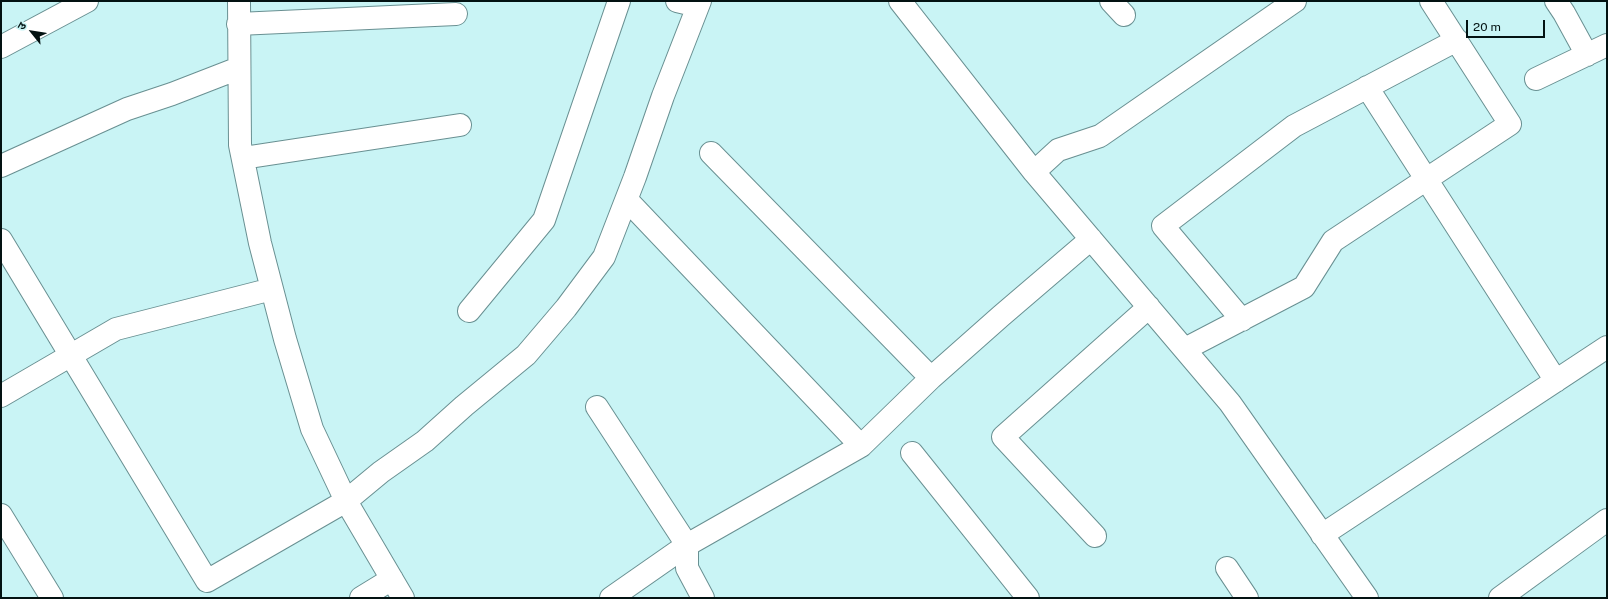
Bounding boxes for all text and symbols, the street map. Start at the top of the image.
north arrow [12,12,52,52]
scale bar [1468,12,1547,38]
text: उ [15,20,28,32]
text: 20 m [1473,20,1501,34]

